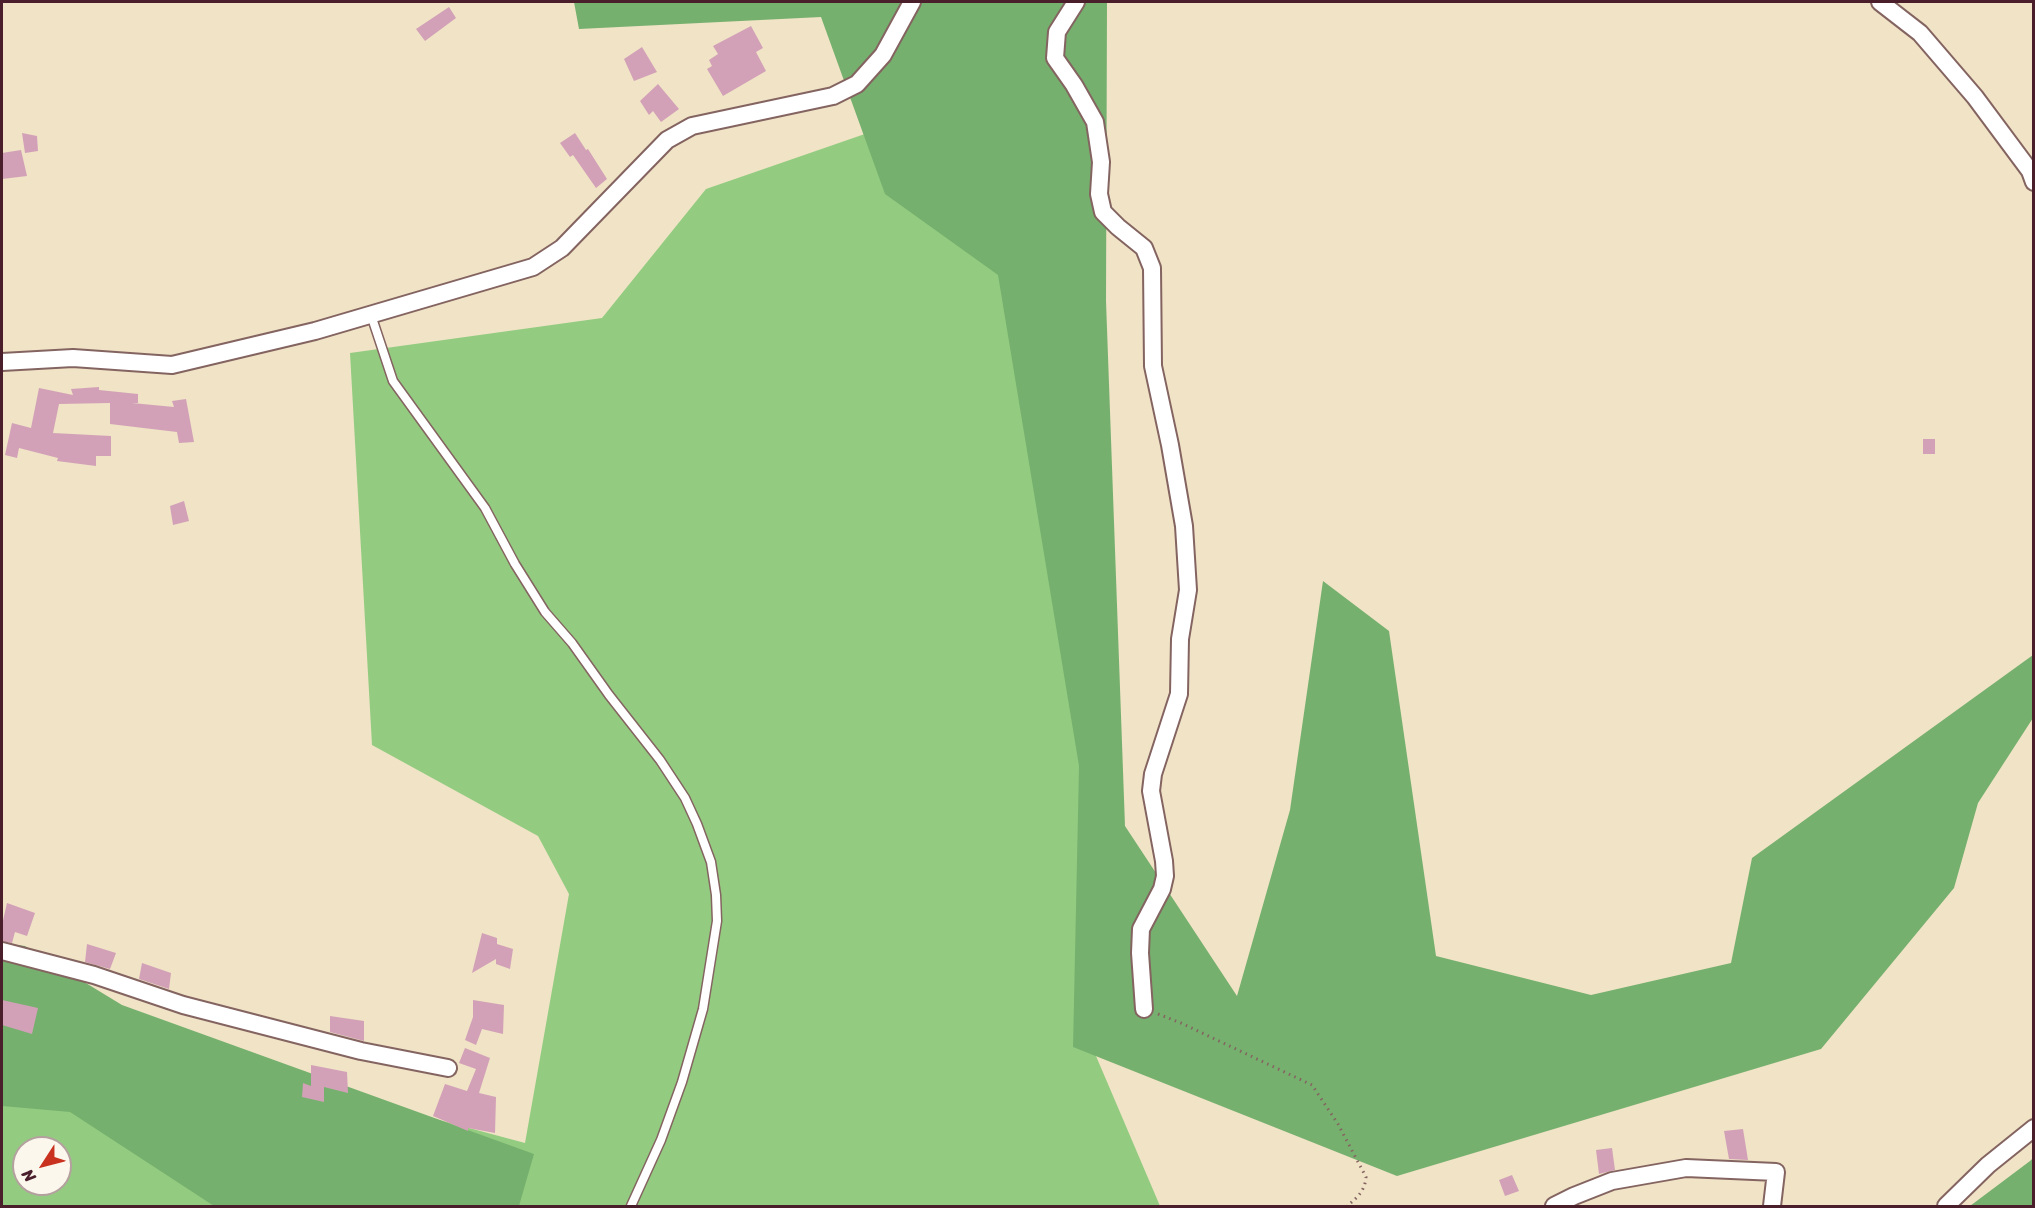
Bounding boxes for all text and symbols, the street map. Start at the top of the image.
north arrow [12,1136,72,1196]
text: N [14,1163,44,1189]

